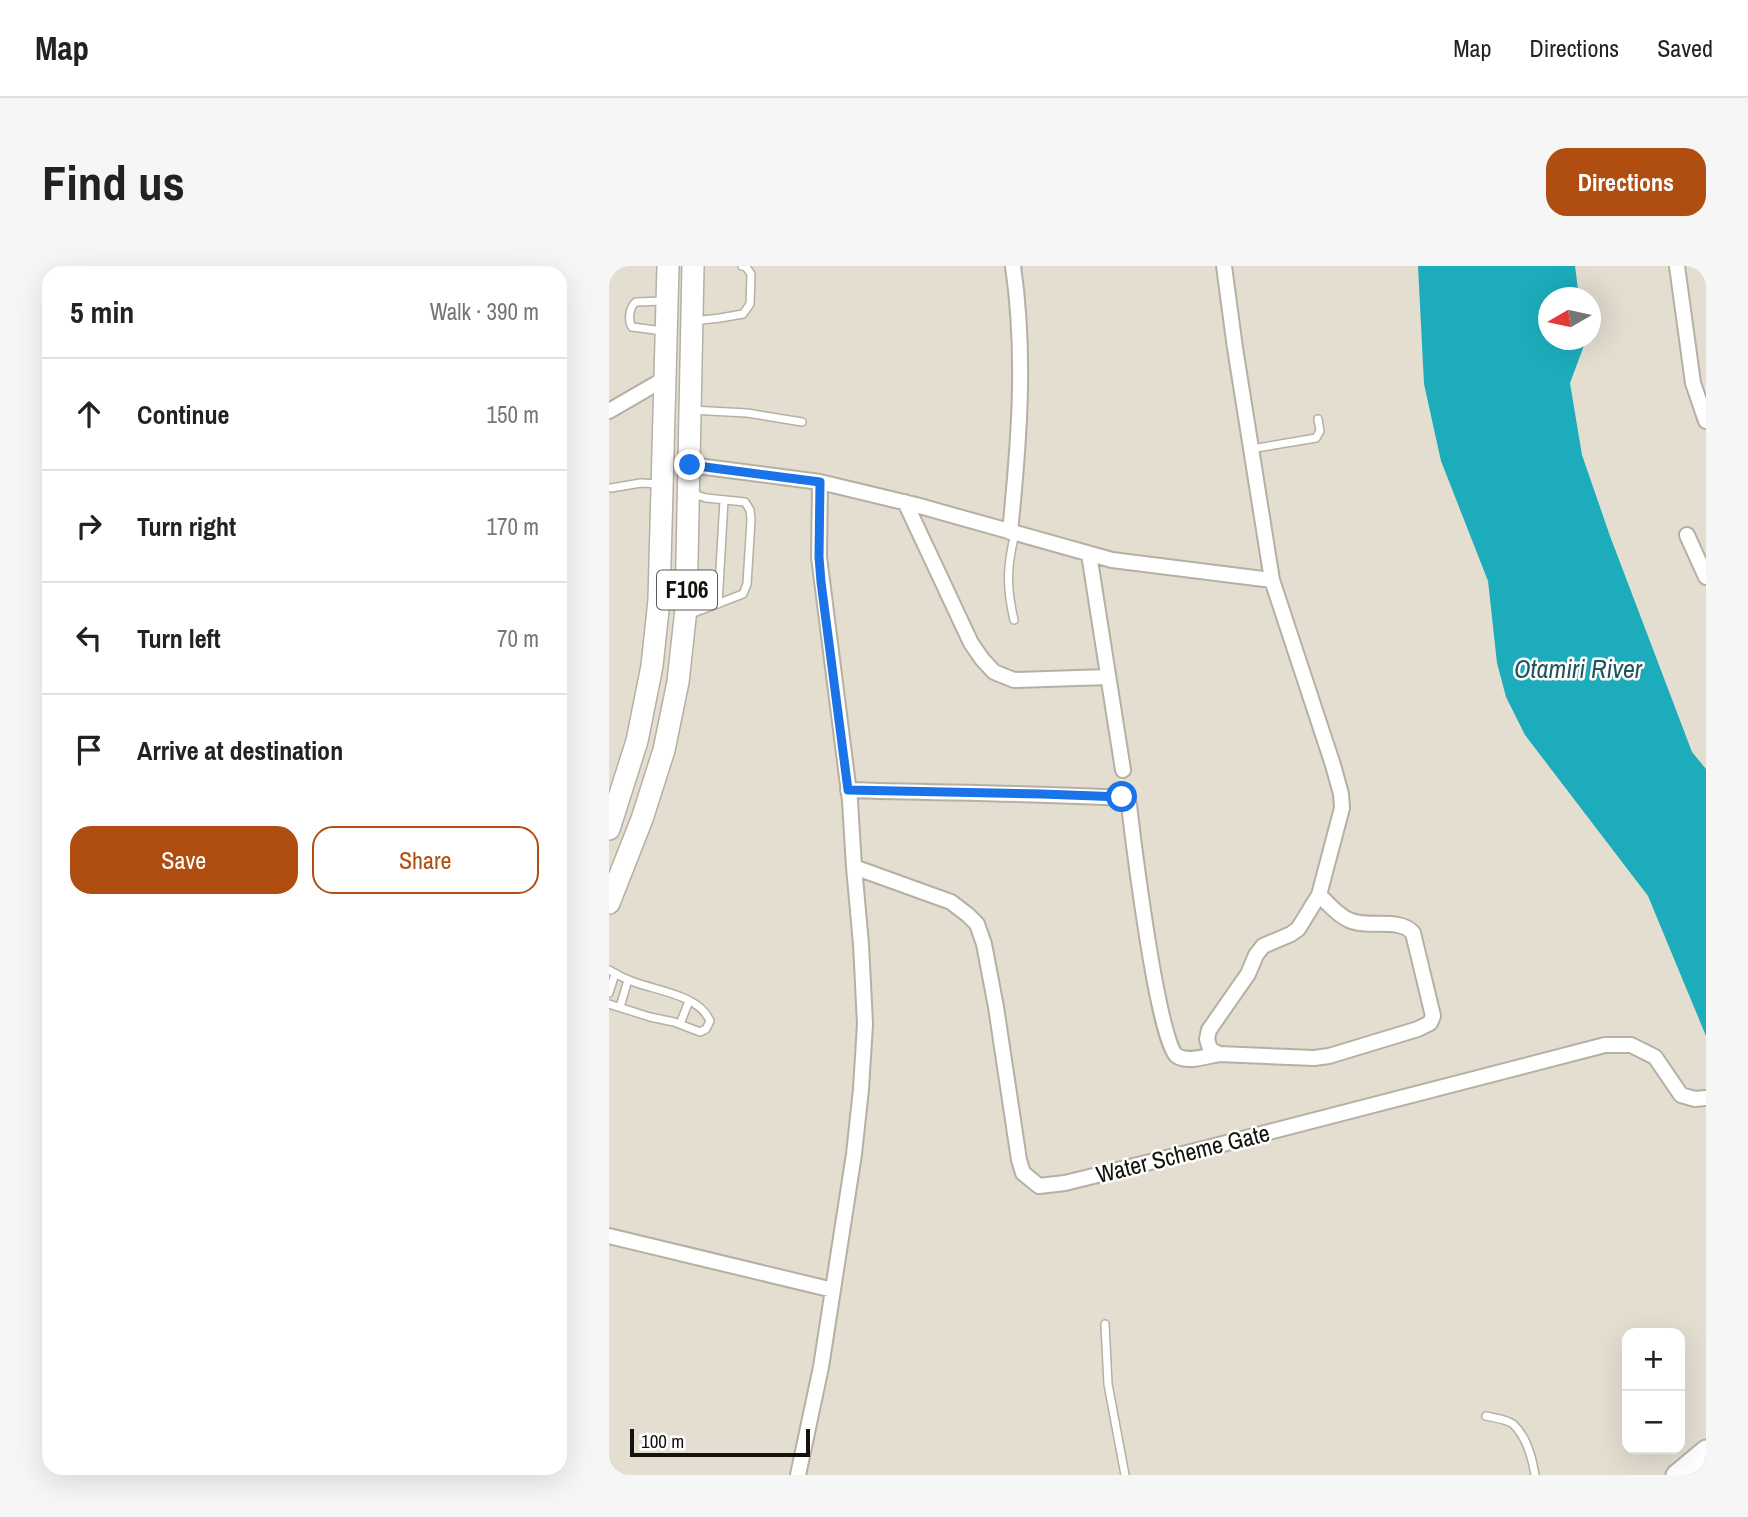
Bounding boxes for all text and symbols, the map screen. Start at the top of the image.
text: Map [35,26,89,70]
text: Map [1453,32,1491,64]
text: Directions [1529,32,1619,64]
text: Saved [1657,32,1713,64]
button: Directions [1546,148,1706,216]
text: Find us [42,149,185,215]
north arrow [1538,287,1601,350]
text: 5 min [70,292,134,332]
text: Walk · 390 m [430,296,539,327]
icon: ahead [70,395,108,433]
text: Continue [137,397,229,432]
text: 150 m [487,399,539,430]
route end [674,449,705,480]
icon: right [70,507,108,545]
text: Turn right [137,509,236,544]
text: 170 m [487,511,539,542]
road number: F106 [657,570,717,610]
icon: left [70,619,108,657]
text: Turn left [137,621,221,656]
text: 70 m [497,623,539,654]
water label: Otamiri River [1514,651,1643,686]
icon: arrive [70,731,108,769]
text: Arrive at destination [137,733,343,768]
route start [1106,781,1137,812]
button: Save [70,826,298,894]
button: Share [312,826,539,894]
street label: Water Scheme Gate [1093,1116,1273,1190]
map controls [1622,1328,1685,1454]
button: + [1622,1328,1685,1391]
button: − [1622,1391,1685,1454]
scale bar [630,1426,810,1458]
text: 100 m [641,1428,684,1454]

